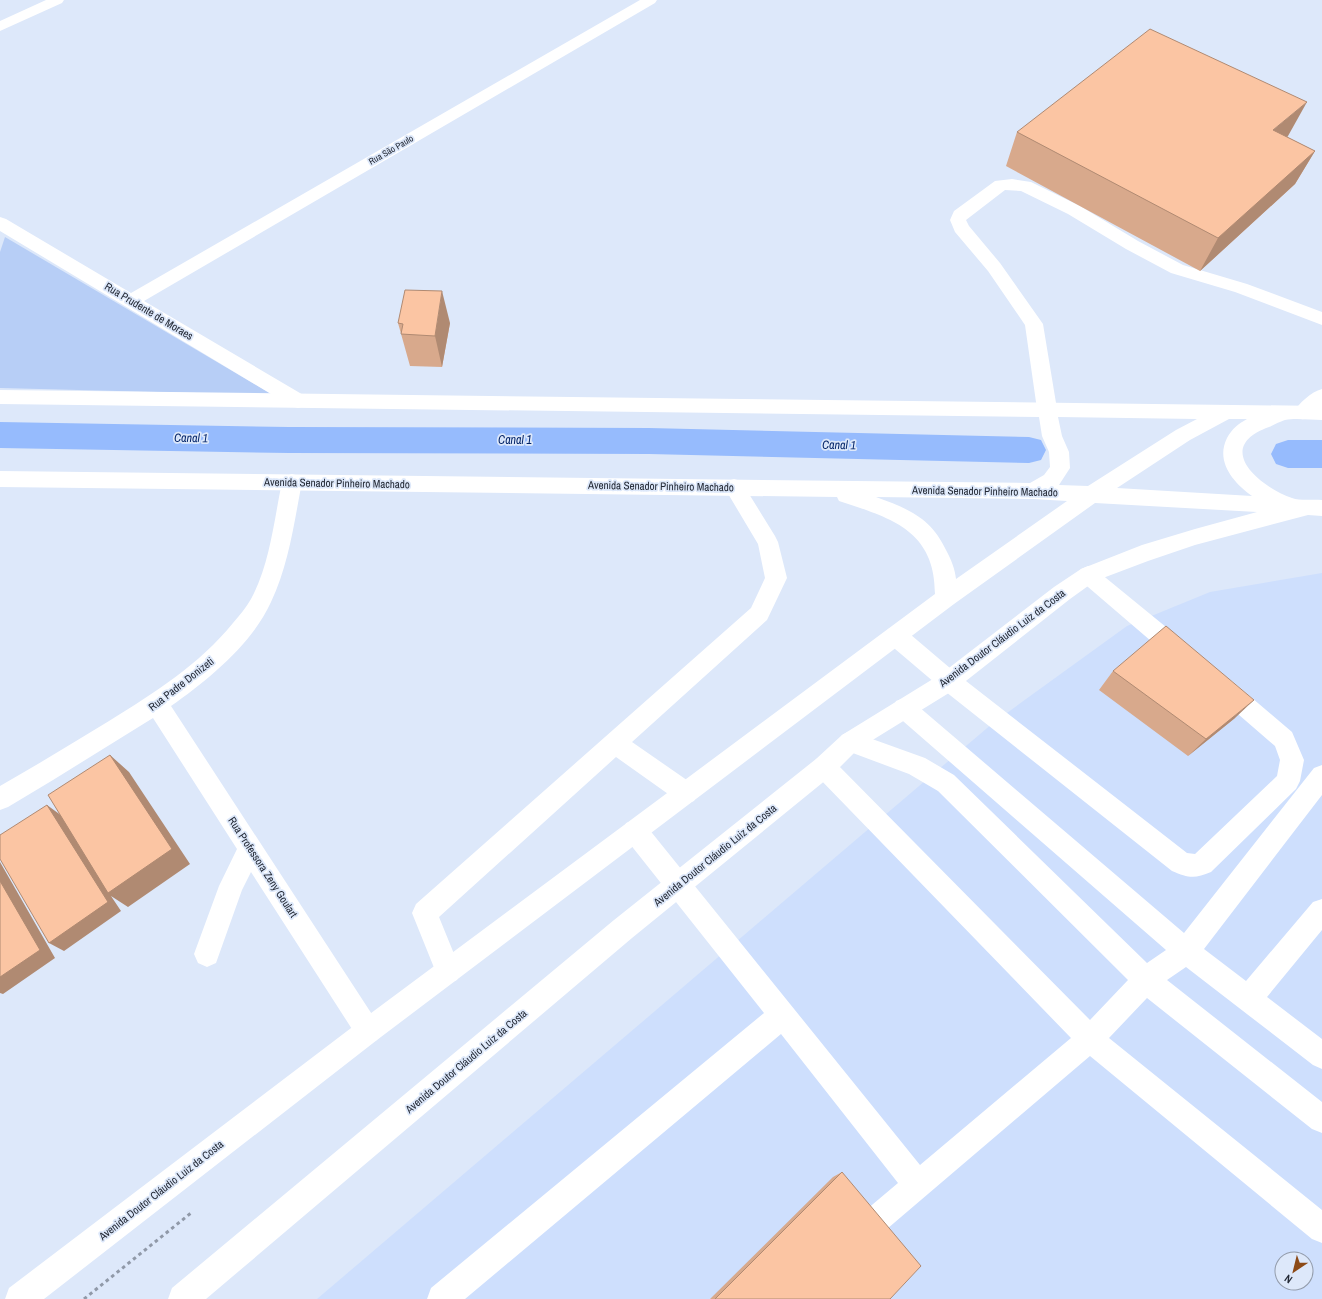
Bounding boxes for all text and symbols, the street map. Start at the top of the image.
street label: Rua São Paulo [366,132,416,168]
street label: Rua Prudente de Moraes [102,279,196,343]
water label: Canal 1 [174,430,208,446]
water label: Canal 1 [498,432,532,448]
water label: Canal 1 [822,437,856,453]
street label: Avenida Senador Pinheiro Machado [263,475,410,491]
street label: Avenida Senador Pinheiro Machado [587,478,734,494]
street label: Avenida Senador Pinheiro Machado [911,483,1058,499]
street label: Avenida Doutor Cláudio Luiz da Costa [935,586,1068,691]
street label: Rua Padre Donizeti [145,654,217,714]
street label: Avenida Doutor Cláudio Luiz da Costa [650,801,779,910]
street label: Rua Professora Zeny Goulart [225,814,301,920]
street label: Avenida Doutor Cláudio Luiz da Costa [402,1006,530,1117]
street label: Avenida Doutor Cláudio Luiz da Costa [95,1137,226,1244]
north arrow [1274,1251,1314,1291]
text: N [1282,1272,1295,1287]

